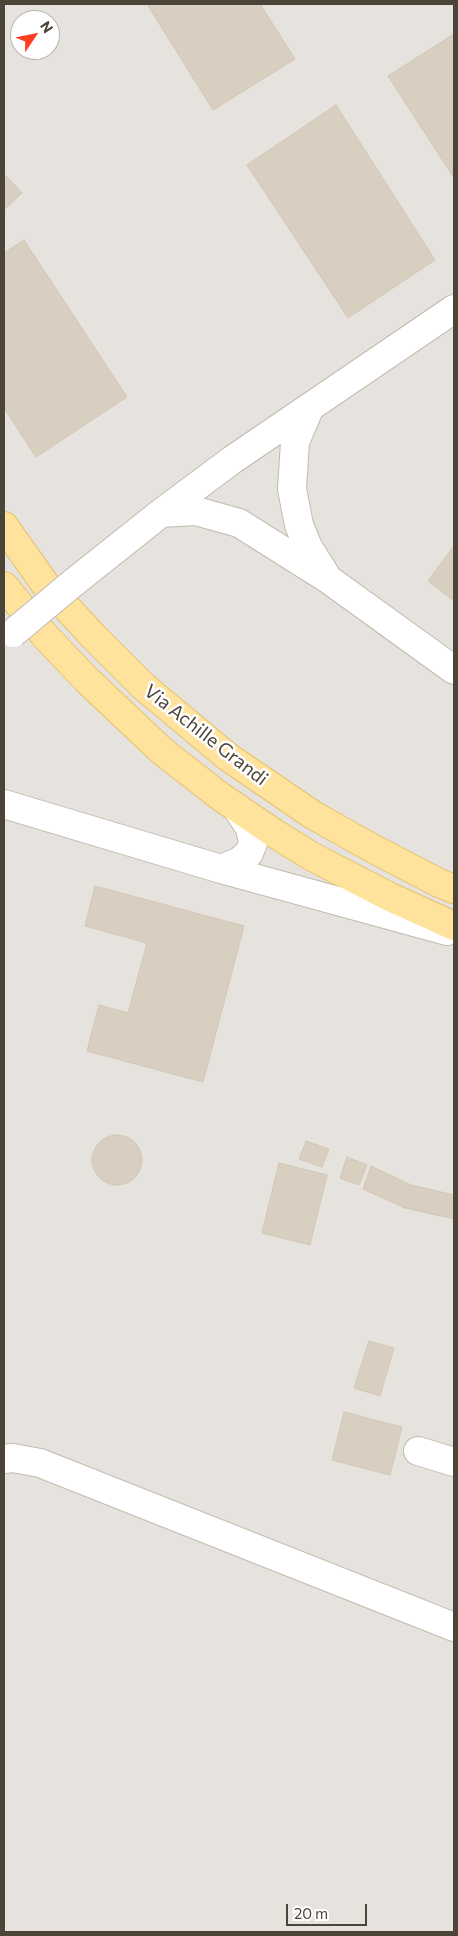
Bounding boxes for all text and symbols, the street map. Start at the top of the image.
north arrow [10,10,60,60]
text: N [37,18,57,36]
street label: Via Achille Grandi [140,680,272,790]
scale bar [288,1894,369,1926]
text: 20 m [294,1904,328,1922]

